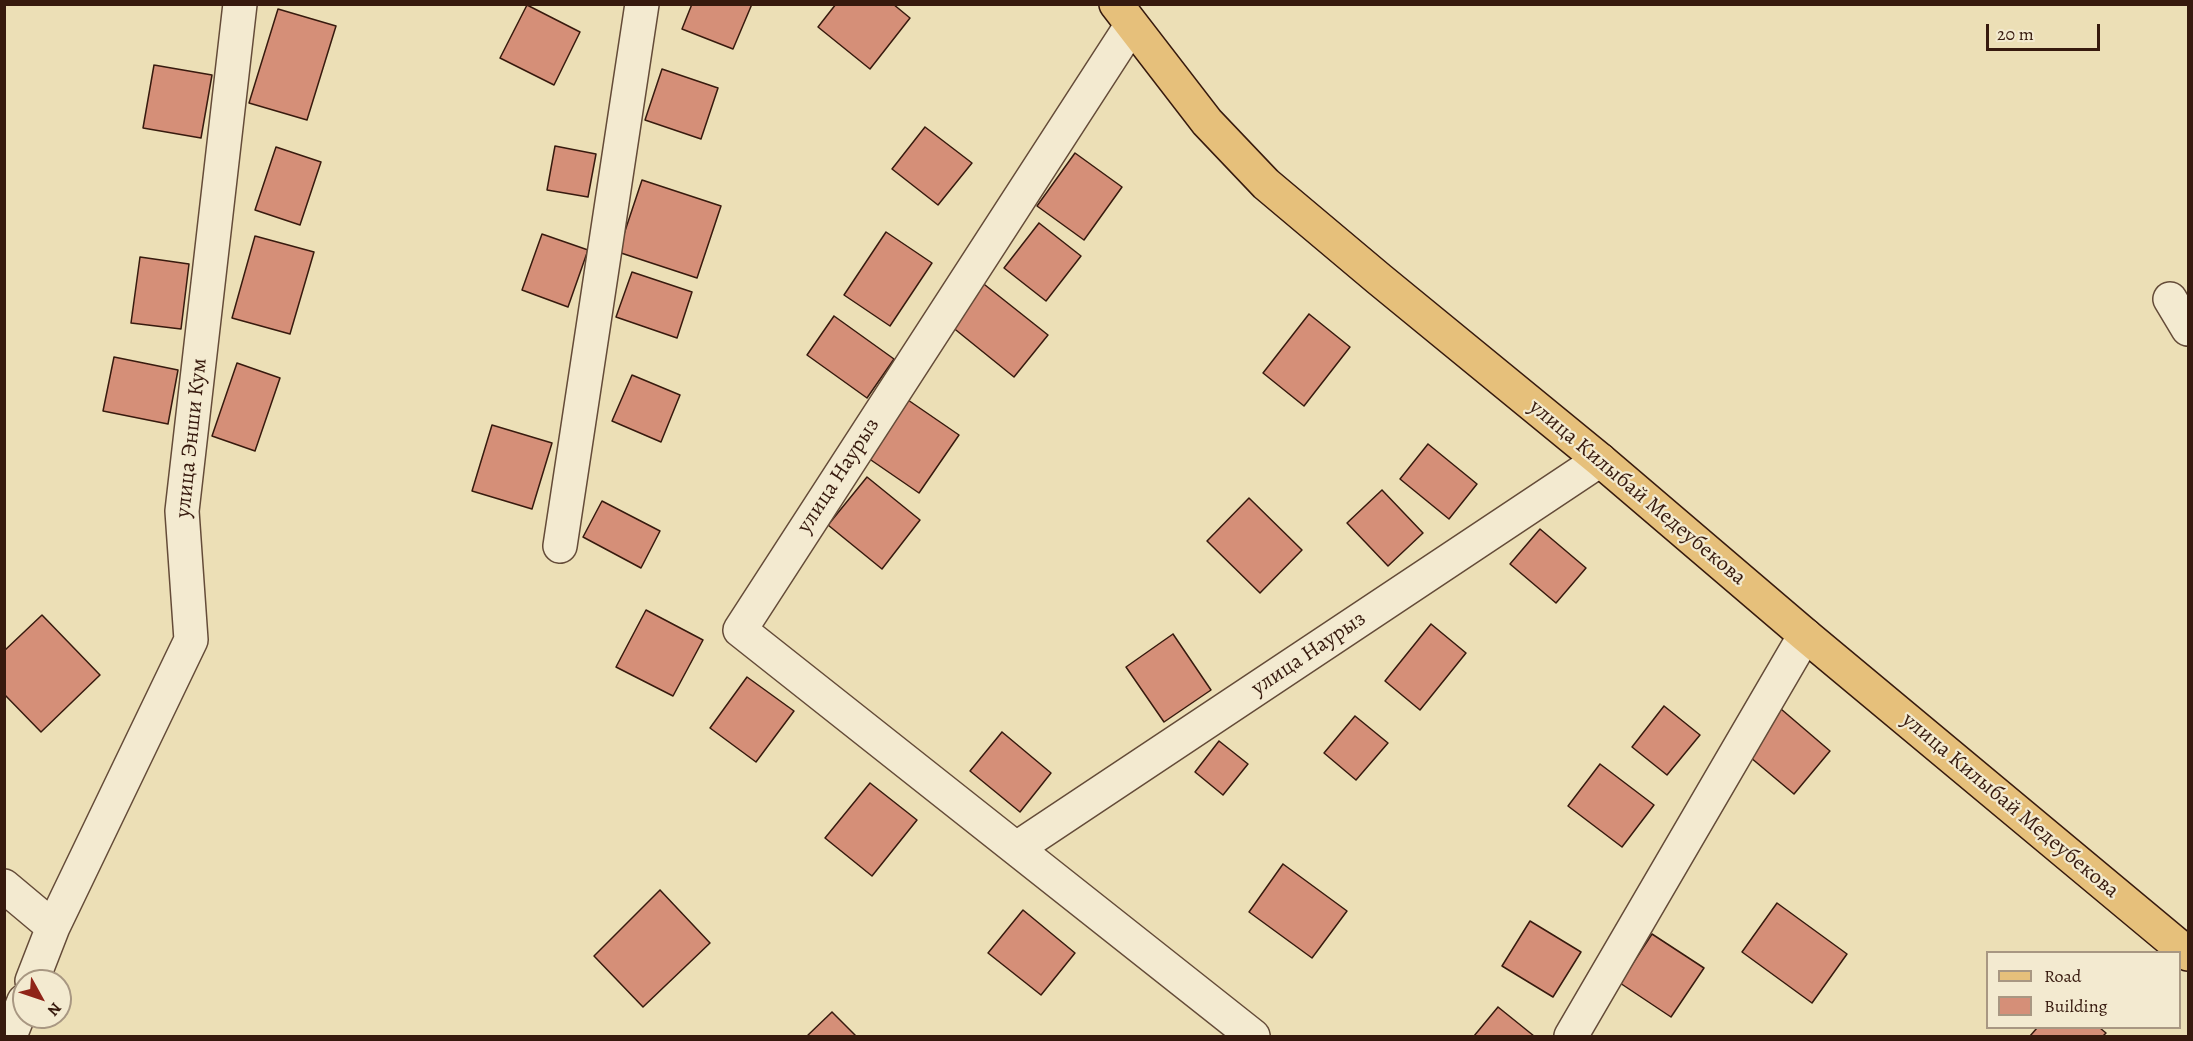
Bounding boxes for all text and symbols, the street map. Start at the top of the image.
scale bar [1989,12,2103,50]
text: 20 m [1997,22,2034,46]
street label: улица Энши Кум [170,357,214,519]
street label: улица Килыбай Медеубекова [1523,394,1751,592]
street label: улица Наурыз [792,413,886,539]
street label: улица Наурыз [1247,606,1371,702]
street label: улица Килыбай Медеубекова [1896,707,2124,905]
legend [1986,951,2181,1029]
text: Road [2044,964,2081,988]
north arrow [12,969,72,1029]
text: Building [2044,994,2108,1018]
text: N [42,998,66,1021]

